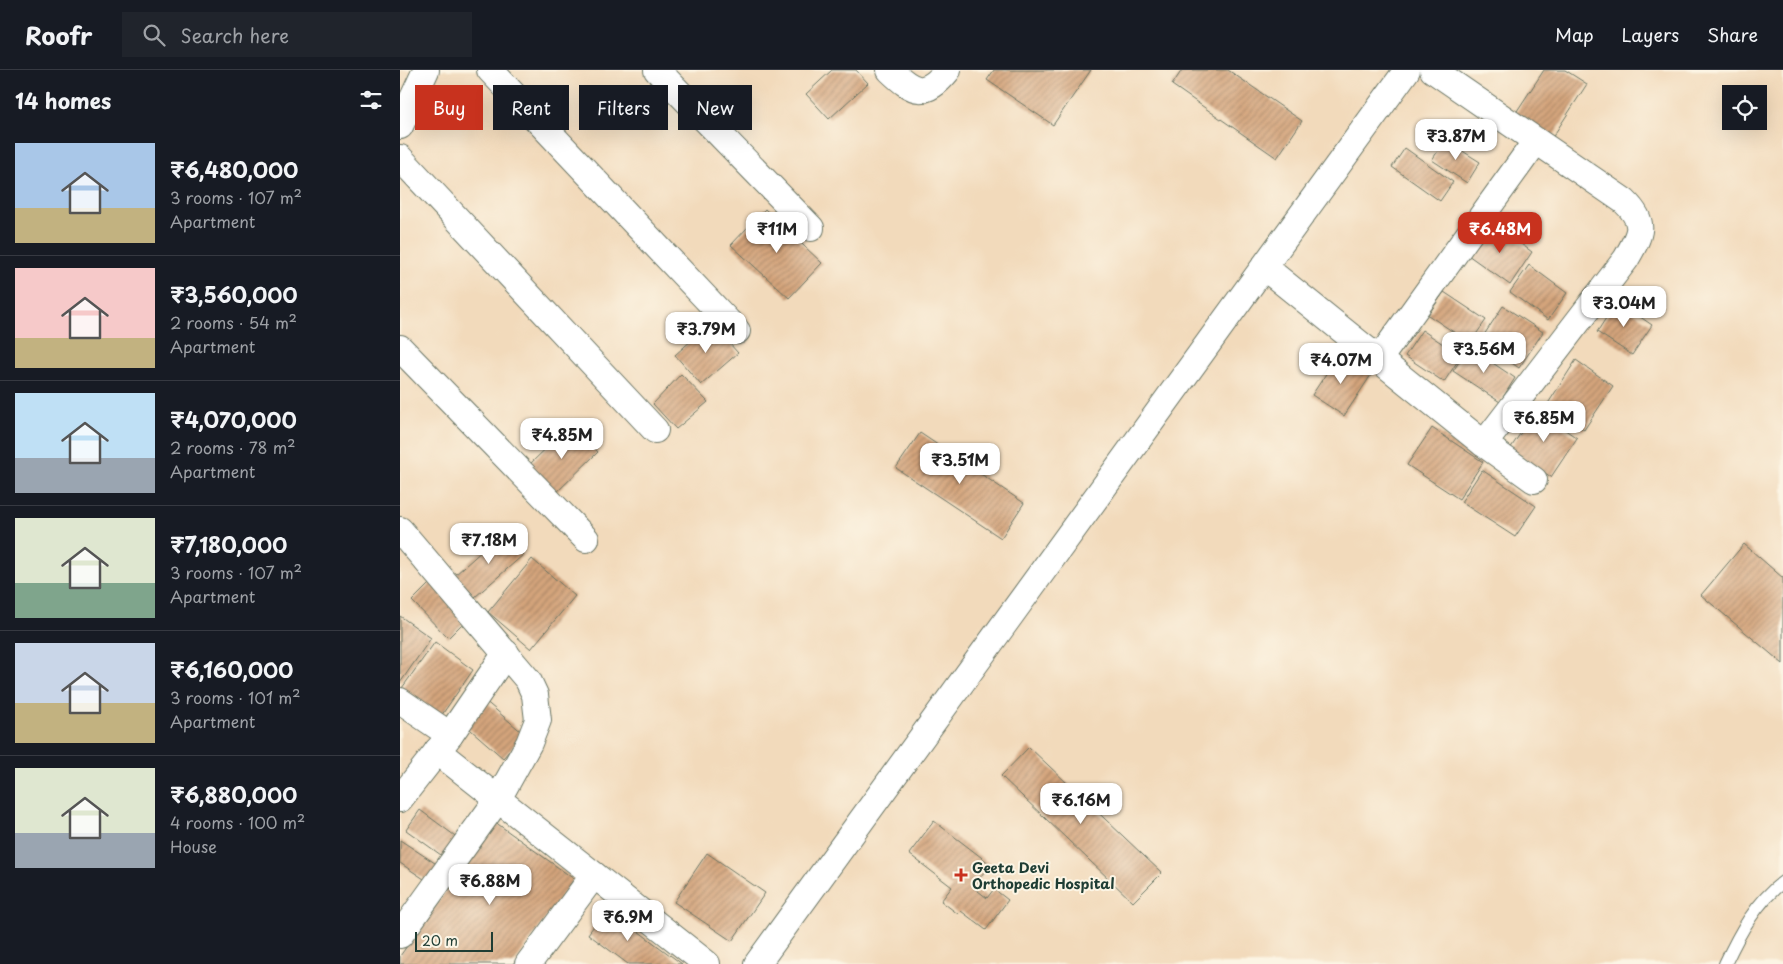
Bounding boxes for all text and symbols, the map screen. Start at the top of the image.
search box [122,12,472,57]
text: Roofr [25,17,92,53]
icon: search [140,21,168,49]
text: Search here [180,21,289,49]
text: Map [1555,21,1594,48]
text: Layers [1622,21,1679,48]
text: Share [1707,21,1758,48]
text: 14 homes [15,84,111,116]
chip: Buy [415,85,483,130]
chip: Rent [493,85,569,130]
chip: Filters [579,85,668,130]
chip: New [678,85,752,130]
map controls [1722,85,1767,130]
button: locate [1722,85,1767,130]
icon: filters [357,86,385,114]
pin: ₹3.87M [1415,118,1497,161]
text: ₹3.87M [1426,123,1486,147]
text: ₹6,480,000 [170,153,298,185]
icon: home [55,163,115,223]
text: 3 rooms · 107 m² [170,185,302,209]
text: Apartment [170,209,255,233]
pin: ₹11M [747,212,807,254]
pin: ₹6.48M [1459,212,1541,254]
text: ₹11M [757,216,797,240]
text: ₹6.48M [1469,216,1531,240]
text: ₹3,560,000 [170,278,298,310]
pin: ₹3.04M [1583,286,1665,328]
icon: home [55,288,115,348]
text: ₹3.04M [1592,290,1656,314]
text: 2 rooms · 54 m² [170,310,297,334]
pin: ₹3.79M [665,312,747,354]
text: ₹3.79M [676,316,736,340]
pin: ₹3.56M [1443,332,1525,374]
text: Apartment [170,334,255,358]
text: ₹3.56M [1453,336,1515,360]
pin: ₹4.07M [1300,342,1382,385]
text: ₹4.07M [1310,347,1372,371]
pin: ₹6.85M [1503,400,1585,443]
text: ₹4,070,000 [170,403,297,435]
text: ₹6.85M [1513,405,1575,429]
icon: home [55,413,115,473]
pin: ₹4.85M [521,418,603,460]
text: ₹4.85M [531,422,593,446]
text: 2 rooms · 78 m² [170,435,296,459]
pin: ₹3.51M [919,442,1001,485]
text: ₹3.51M [931,447,989,471]
text: Apartment [170,459,255,483]
pin: ₹7.18M [448,522,530,565]
text: ₹7.18M [461,527,517,551]
text: ₹7,180,000 [170,528,287,560]
icon: home [55,538,115,598]
text: 3 rooms · 107 m² [170,560,302,584]
text: Apartment [170,584,255,608]
text: ₹6,160,000 [170,653,293,685]
icon: home [55,663,115,723]
text: 3 rooms · 101 m² [170,685,301,709]
text: Apartment [170,709,255,733]
text: ₹6,880,000 [170,778,297,810]
pin: ₹6.16M [1040,782,1122,825]
text: ₹6.16M [1051,787,1111,811]
icon: home [55,788,115,848]
text: 4 rooms · 100 m² [170,810,305,834]
text: House [170,834,217,858]
place label: Geeta Devi Orthopedic Hospital [972,857,1115,894]
pin: ₹6.88M [449,864,531,906]
text: ₹6.88M [460,868,520,892]
marker: Geeta Devi Orthopedic Hospital [954,868,968,882]
pin: ₹6.9M [593,900,663,942]
text: ₹6.9M [603,904,653,928]
scale bar [415,929,492,952]
text: 20 m [422,930,458,951]

